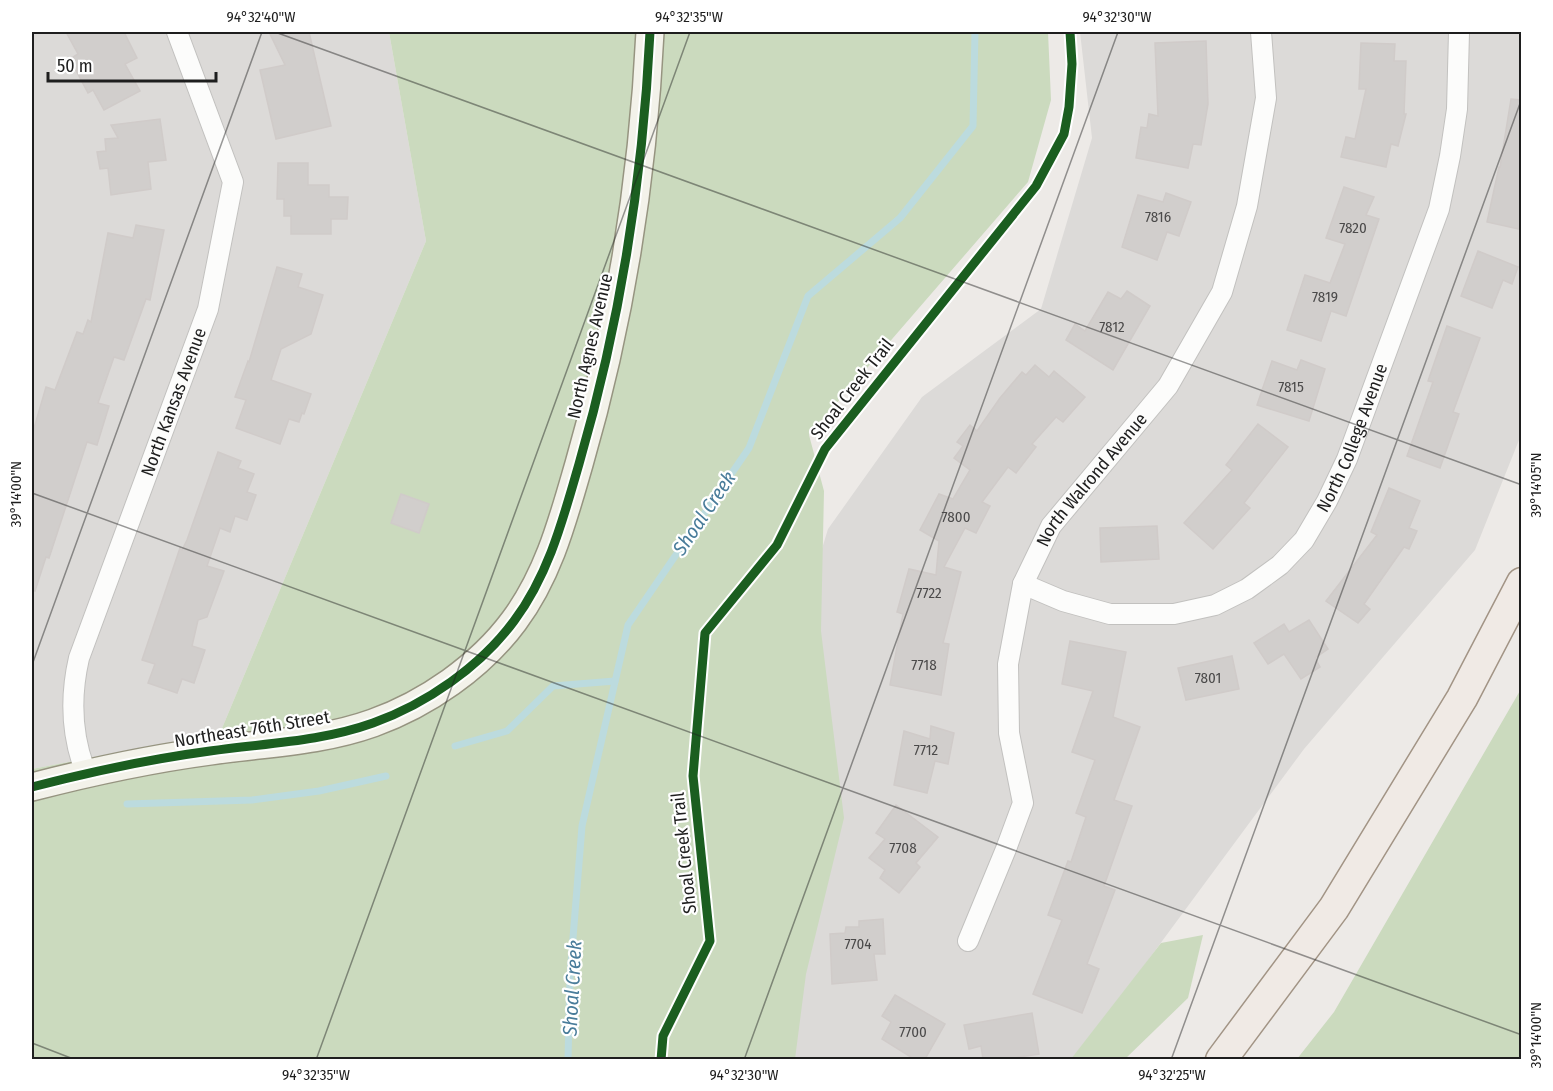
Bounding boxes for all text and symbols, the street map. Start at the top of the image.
text: 94°32'40"W [227,8,296,26]
text: 94°32'35"W [655,8,723,26]
text: 94°32'30"W [1082,8,1152,26]
scale bar [48,45,216,83]
text: 50 m [57,55,93,77]
house number: 7816 [1145,208,1171,226]
house number: 7820 [1339,219,1367,237]
street label: North Agnes Avenue [563,271,617,421]
house number: 7819 [1312,288,1338,306]
house number: 7812 [1099,318,1125,336]
street label: North Kansas Avenue [136,325,211,479]
street label: Shoal Creek Trail [806,334,898,444]
street label: North College Avenue [1312,360,1392,516]
house number: 7815 [1278,378,1304,396]
street label: North Walrond Avenue [1032,408,1152,550]
text: 39°14'05"N [1527,452,1545,518]
text: 39°14'00"N [7,461,25,527]
water label: Shoal Creek [667,466,741,560]
house number: 7800 [942,508,970,526]
house number: 7722 [916,584,942,602]
house number: 7718 [911,656,937,674]
house number: 7801 [1195,669,1221,687]
street label: Northeast 76th Street [173,706,331,752]
house number: 7712 [914,741,939,759]
street label: Shoal Creek Trail [667,791,701,915]
house number: 7708 [889,839,917,857]
house number: 7704 [844,935,872,953]
water label: Shoal Creek [557,939,586,1037]
text: 39°14'00"N [1527,1002,1545,1068]
house number: 7700 [899,1023,927,1041]
text: 94°32'35"W [282,1066,350,1084]
text: 94°32'30"W [709,1066,779,1084]
text: 94°32'25"W [1138,1066,1206,1084]

